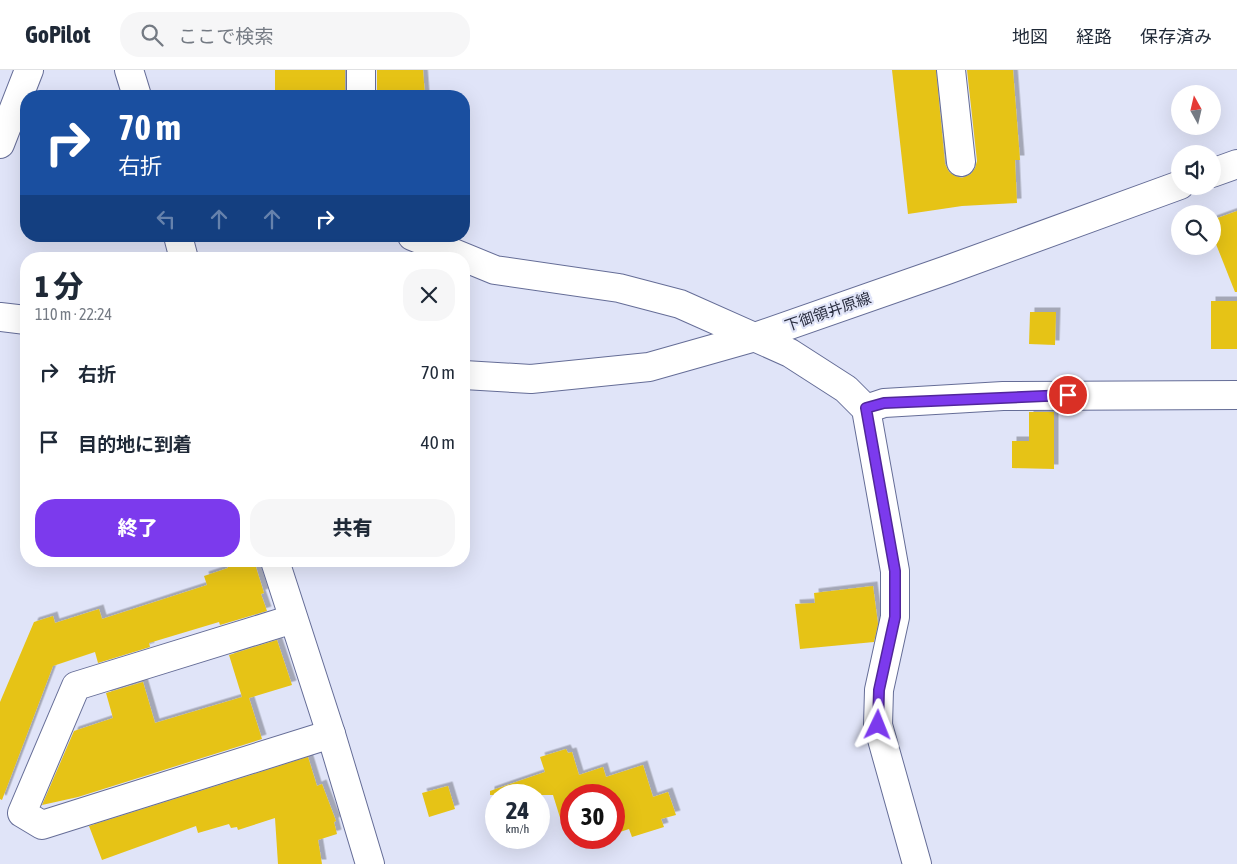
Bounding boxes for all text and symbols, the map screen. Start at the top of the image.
search box [120,12,470,57]
text: GoPilot [25,21,90,48]
icon: search [138,21,166,49]
text: ここで検索 [178,25,273,47]
text: 地図 [1012,26,1048,47]
text: 経路 [1076,26,1112,47]
text: 保存済み [1140,26,1212,47]
north arrow [1171,85,1221,135]
map controls [1171,85,1221,255]
text: 70 m [118,107,181,147]
icon: right [35,110,100,175]
button: sound [1171,145,1221,195]
text: 右折 [118,153,162,179]
icon: left [152,205,180,233]
icon: ahead [205,205,233,233]
icon: ahead [258,205,286,233]
icon: right [311,205,339,233]
button: search [1171,205,1221,255]
text: 1 分 [35,269,83,303]
button: close [403,269,455,321]
street label: 下御領井原線 [783,289,873,334]
text: 110 m · 22:24 [35,305,112,323]
icon: right [35,358,63,386]
text: 70 m [421,361,455,383]
text: 右折 [78,363,116,385]
pin [1047,374,1089,416]
icon: arrive [1054,381,1082,409]
icon: arrive [35,428,63,456]
text: 40 m [421,431,455,453]
text: 目的地に到着 [78,433,192,455]
button: 終了 [35,499,240,557]
button: 共有 [250,499,455,557]
position arrow [851,698,903,750]
speed limit sign: 30 [560,784,625,849]
text: 24 [506,796,529,824]
text: km/h [506,822,529,836]

